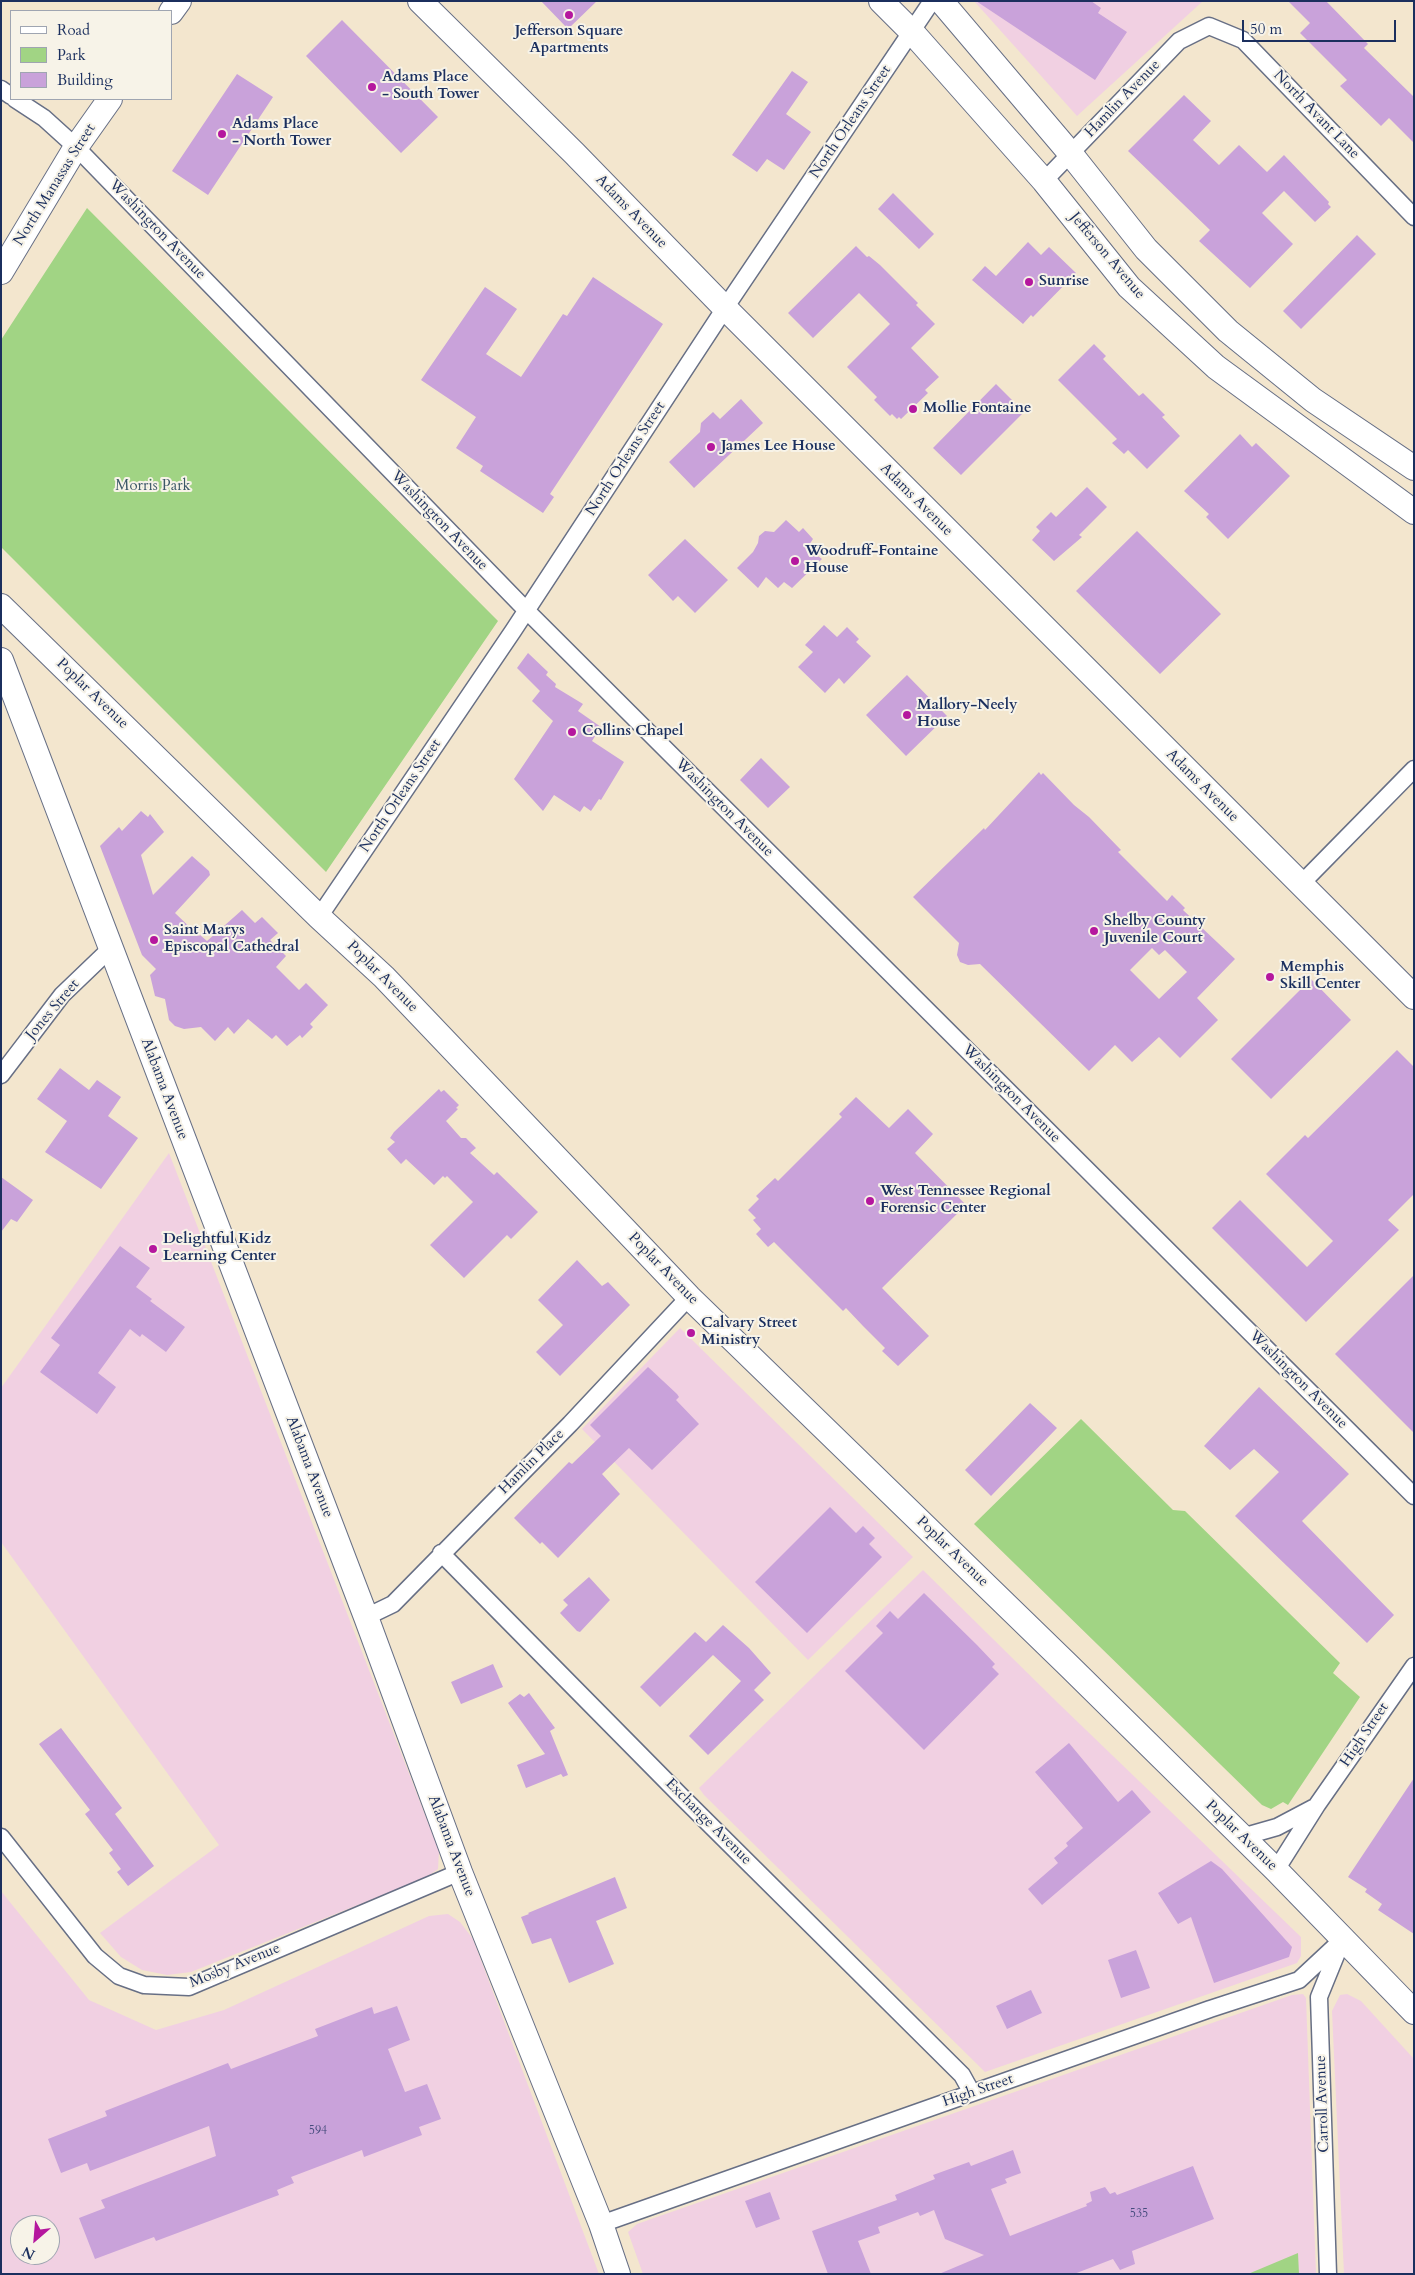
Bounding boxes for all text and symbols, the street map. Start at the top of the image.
marker: Jefferson Square Apartments [563,9,575,21]
legend [10,10,172,100]
scale bar [1245,10,1399,42]
text: 50 m [1250,19,1282,39]
text: Road [57,20,90,40]
place label: Jefferson Square Apartments [515,23,623,58]
text: Park [57,45,86,65]
street label: Hamlin Avenue [1081,56,1165,142]
street label: North Orleans Street [806,62,896,182]
street label: North Avant Lane [1269,67,1363,163]
place label: Adams Place - South Tower [382,69,479,104]
text: Building [57,70,113,90]
marker: Adams Place - South Tower [366,81,378,93]
place label: Adams Place - North Tower [232,116,331,151]
street label: North Manassas Street [10,121,100,249]
marker: Adams Place - North Tower [216,128,228,140]
street label: Adams Avenue [591,171,671,253]
street label: Washington Avenue [105,176,209,284]
street label: Jefferson Avenue [1066,209,1148,303]
place label: Sunrise [1039,273,1089,291]
marker: Sunrise [1023,276,1035,288]
street label: North Orleans Street [582,399,670,519]
place label: Mollie Fontaine [923,400,1031,418]
marker: Mollie Fontaine [907,403,919,415]
place label: James Lee House [721,438,836,456]
marker: James Lee House [705,441,717,453]
street label: Adams Avenue [876,460,956,540]
street label: Washington Avenue [387,467,491,575]
park label: Morris Park [115,478,191,496]
place label: Woodruff-Fontaine House [805,543,939,578]
marker: Woodruff-Fontaine House [789,555,801,567]
street label: Poplar Avenue [52,655,132,733]
place label: Mallory-Neely House [917,697,1018,732]
marker: Mallory-Neely House [901,709,913,721]
place label: Collins Chapel [582,723,683,741]
marker: Collins Chapel [566,726,578,738]
street label: North Orleans Street [356,736,446,856]
street label: Adams Avenue [1162,746,1242,826]
street label: Washington Avenue [671,755,777,861]
place label: Shelby County Juvenile Court [1104,913,1206,948]
place label: Saint Marys Episcopal Cathedral [164,922,299,957]
marker: Shelby County Juvenile Court [1088,925,1100,937]
marker: Saint Marys Episcopal Cathedral [148,934,160,946]
street label: Poplar Avenue [343,938,421,1016]
place label: Memphis Skill Center [1280,959,1360,994]
marker: Memphis Skill Center [1264,971,1276,983]
street label: Jones Street [22,976,84,1044]
street label: Alabama Avenue [136,1036,192,1142]
street label: Washington Avenue [958,1041,1064,1147]
place label: West Tennessee Regional Forensic Center [880,1183,1051,1218]
marker: West Tennessee Regional Forensic Center [864,1195,876,1207]
street label: Poplar Avenue [624,1229,702,1309]
place label: Delightful Kidz Learning Center [163,1231,276,1266]
marker: Delightful Kidz Learning Center [147,1243,159,1255]
place label: Calvary Street Ministry [701,1315,797,1350]
marker: Calvary Street Ministry [685,1327,697,1339]
street label: Washington Avenue [1245,1327,1351,1433]
street label: Alabama Avenue [281,1414,337,1520]
street label: Hamlin Place [496,1426,568,1498]
street label: Poplar Avenue [912,1513,992,1591]
street label: High Street [1337,1699,1393,1771]
street label: Exchange Avenue [661,1775,755,1869]
street label: Alabama Avenue [423,1793,479,1899]
street label: Poplar Avenue [1201,1797,1281,1875]
street label: Mosby Avenue [187,1940,283,1992]
street label: Carroll Avenue [1312,2055,1334,2153]
street label: High Street [940,2071,1016,2111]
house number: 594 [309,2124,327,2138]
house number: 535 [1130,2207,1148,2221]
north arrow [10,2215,60,2265]
text: N [19,2242,38,2264]

